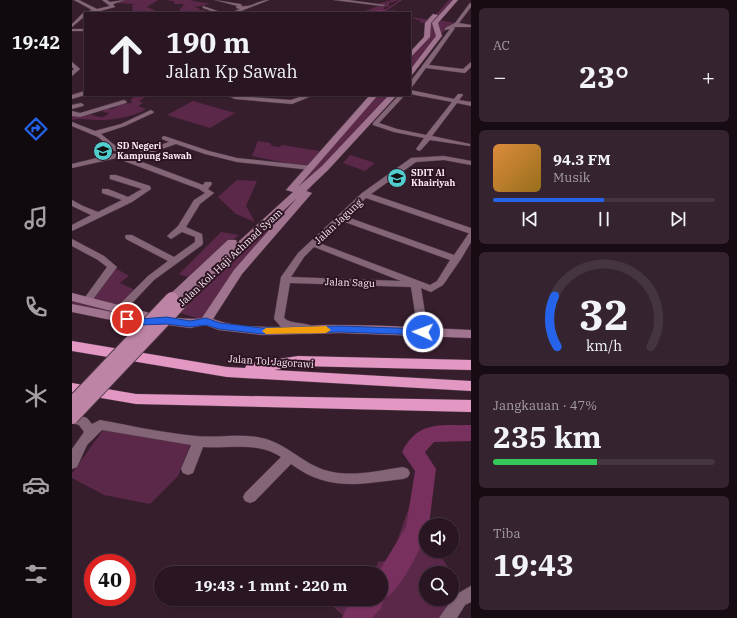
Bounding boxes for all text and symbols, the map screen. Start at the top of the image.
text: 190 m [166,24,250,61]
icon: ahead [100,28,152,80]
text: 19:42 [12,31,60,54]
text: AC [493,37,510,54]
text: 23° [579,57,629,96]
text: Jalan Kp Sawah [166,60,298,83]
text: − [493,62,506,91]
text: + [702,62,715,91]
icon: directions [22,115,50,143]
school or university icon: SD Negeri Kampung Sawah [92,140,114,162]
place label: SD Negeri Kampung Sawah [117,140,192,161]
text: 94.3 FM [553,150,611,169]
school or university icon: SDIT Al Khairiyah [386,167,408,189]
place label: SDIT Al Khairiyah [411,167,455,188]
text: Musik [553,169,590,186]
street label: Jalan Jagung [312,196,365,247]
icon: music [22,204,50,232]
street label: Jalan Kol. Haji Achmad Syam [176,206,285,309]
icon: previous [519,208,541,230]
icon: pause [593,208,615,230]
icon: next [667,208,689,230]
street label: Jalan Sagu [325,275,375,290]
text: 32 [579,287,629,341]
icon: phone [22,293,50,321]
pin [110,302,144,336]
icon: arrive [116,308,138,330]
position arrow [402,311,444,353]
text: km/h [586,336,622,355]
street label: Jalan Tol Jagorawi [228,352,314,371]
icon: climate [22,382,50,410]
text: Jangkauan · 47% [493,397,597,414]
text: 235 km [493,417,602,456]
icon: car [22,471,50,499]
map controls [419,518,459,606]
button: sound [419,518,459,558]
text: Tiba [493,525,521,542]
text: 19:43 [493,545,574,584]
speed limit sign: 40 [84,554,136,606]
icon: filters [22,560,50,588]
button: search [419,566,459,606]
text: 19:43 · 1 mnt · 220 m [195,576,347,595]

